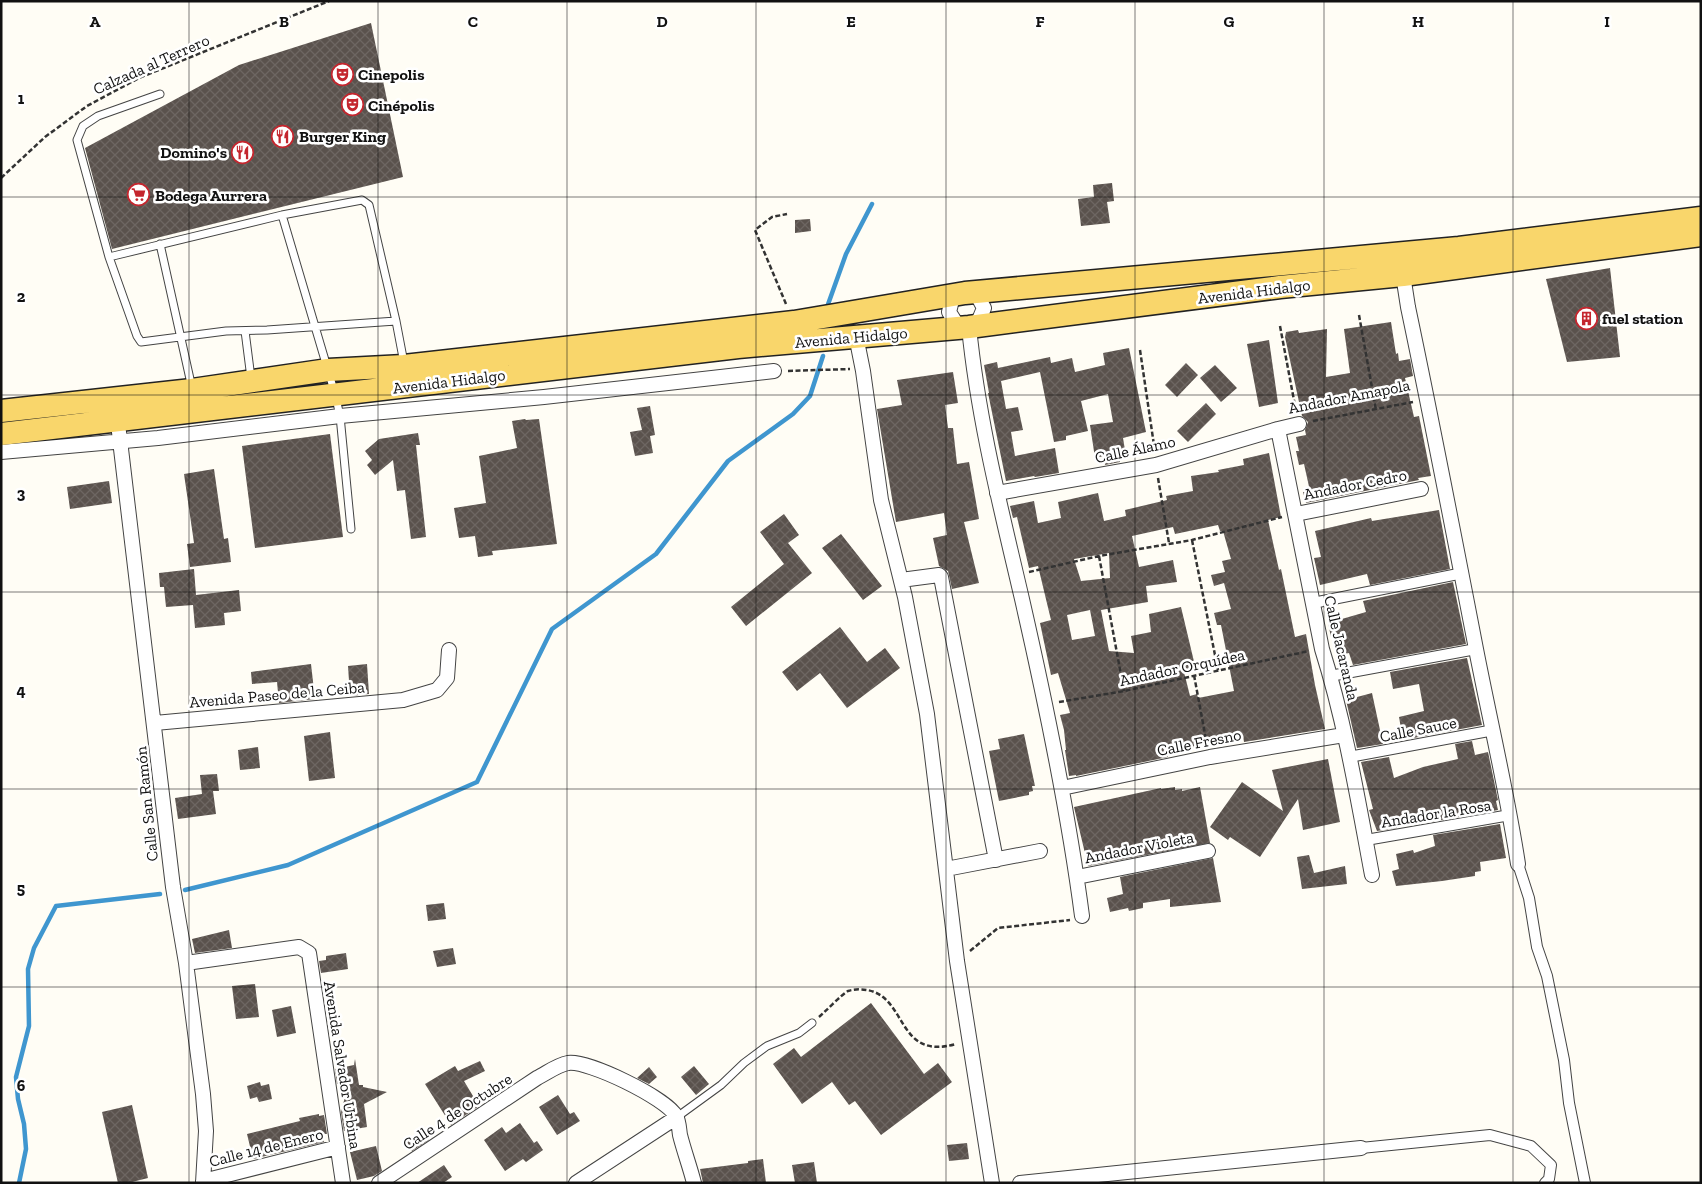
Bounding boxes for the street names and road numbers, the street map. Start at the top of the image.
street label: Calzada al Terrero [90,30,212,99]
street label: Avenida Hidalgo [1197,275,1311,308]
street label: Avenida Hidalgo [794,323,908,352]
street label: Avenida Hidalgo [392,365,506,398]
street label: Andador Amapola [1287,375,1412,418]
street label: Calle Álamo [1093,432,1177,467]
street label: Andador Cedro [1302,465,1408,504]
street label: Calle Jacaranda [1320,594,1363,703]
street label: Andador Orquídea [1118,645,1247,690]
street label: Avenida Paseo de la Ceiba [188,677,366,712]
street label: Calle Sauce [1378,713,1458,746]
street label: Calle Fresno [1155,725,1243,760]
street label: Calle San Ramón [131,745,162,862]
street label: Andador la Rosa [1380,795,1493,832]
street label: Andador Violeta [1083,828,1196,867]
street label: Avenida Salvador Urbina [320,980,365,1151]
street label: Calle 4 de Octubre [399,1069,516,1154]
street label: Calle 14 de Enero [207,1124,325,1171]

